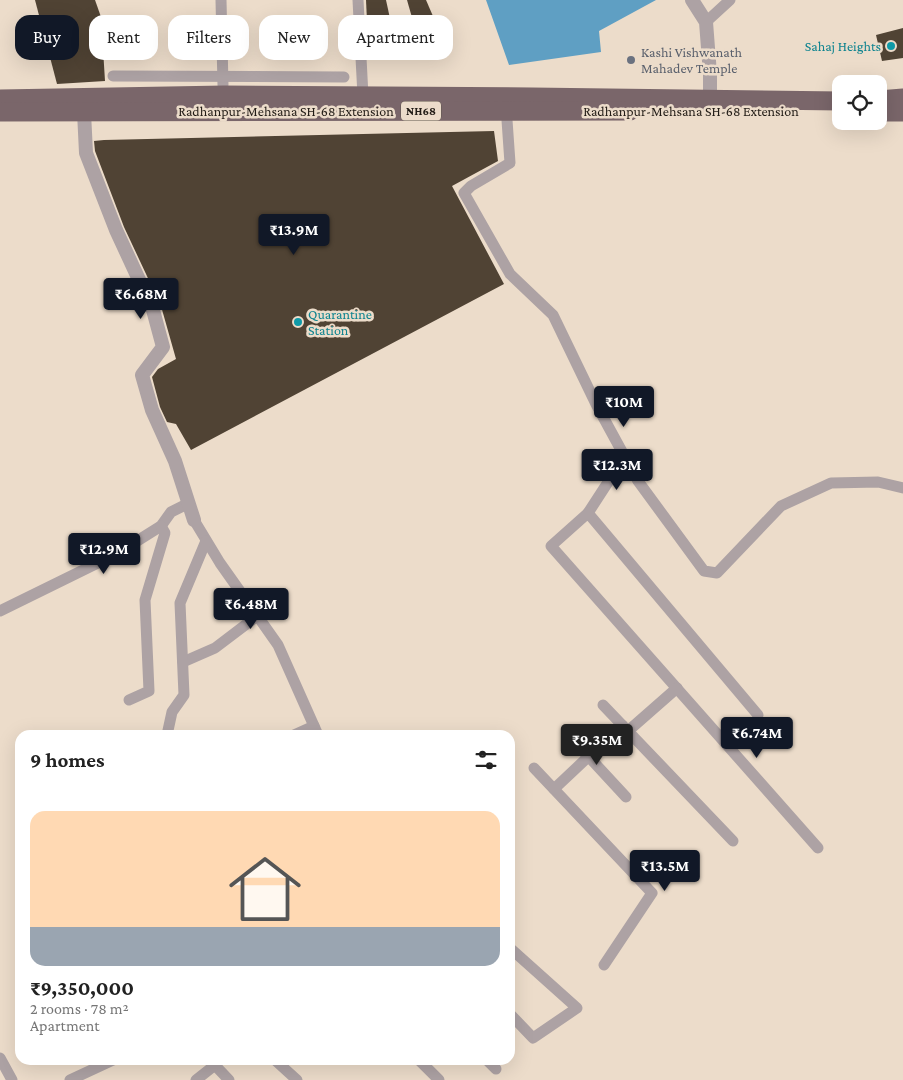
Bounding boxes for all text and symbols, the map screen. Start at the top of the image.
chip: Buy [15,15,79,60]
chip: Rent [89,15,158,60]
chip: Filters [168,15,249,60]
chip: New [259,15,328,60]
chip: Apartment [338,15,453,60]
place label: Sahaj Heights [805,38,881,55]
marker: Sahaj Heights [885,40,897,52]
place label: Kashi Vishwanath Mahadev Temple [641,44,742,76]
marker: Kashi Vishwanath Mahadev Temple [625,54,637,66]
map controls [832,75,887,130]
button: locate [832,75,887,130]
road number: NH68 [401,102,441,120]
street label: Radhanpur-Mehsana SH-68 Extension [178,103,394,119]
street label: Radhanpur-Mehsana SH-68 Extension [583,103,799,119]
pin: ₹13.9M [253,214,335,256]
text: ₹13.9M [269,221,319,238]
pin: ₹6.68M [100,278,182,320]
text: ₹6.68M [114,285,168,302]
place label: Quarantine Station [308,306,372,338]
marker: Quarantine Station [292,316,304,328]
pin: ₹10M [594,386,654,428]
text: ₹10M [605,393,643,410]
pin: ₹12.3M [576,448,658,491]
text: ₹12.3M [593,456,641,473]
pin: ₹12.9M [63,532,145,575]
text: ₹12.9M [79,540,129,557]
pin: ₹6.48M [210,588,292,630]
text: ₹6.48M [225,595,277,612]
pin: ₹6.74M [716,716,798,759]
pin: ₹9.35M [556,724,638,766]
text: ₹6.74M [732,724,782,741]
text: ₹9.35M [572,731,622,748]
icon: filters [472,746,500,774]
text: 9 homes [30,748,105,772]
icon: home [220,844,310,934]
pin: ₹13.5M [624,850,706,892]
text: ₹13.5M [641,857,689,874]
text: ₹9,350,000 [30,976,134,1000]
text: 2 rooms · 78 m² [30,1000,129,1017]
text: Apartment [30,1017,100,1034]

